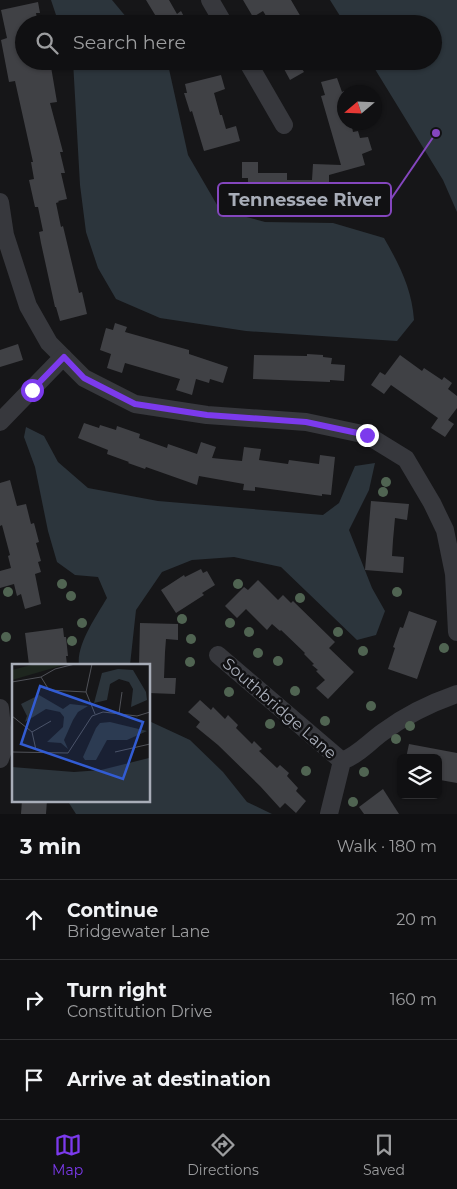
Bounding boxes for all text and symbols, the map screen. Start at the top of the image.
search box [15,15,442,70]
icon: search [33,29,61,57]
text: Search here [73,31,186,54]
north arrow [337,85,382,130]
callout: Tennessee River [218,183,391,216]
text: Tennessee River [229,189,382,211]
route start [21,379,44,402]
route end [356,424,379,447]
street label: Southbridge Lane [219,654,340,763]
inset map [12,664,150,802]
map controls [397,754,442,799]
button: layers [397,754,442,799]
text: 3 min [20,834,81,859]
text: Walk · 180 m [337,837,437,856]
text: Continue [67,899,158,922]
icon: ahead [20,906,48,934]
text: 20 m [396,910,437,929]
text: Bridgewater Lane [67,922,210,941]
text: Turn right [67,979,167,1002]
icon: right [20,986,48,1014]
text: 160 m [390,990,437,1009]
text: Constitution Drive [67,1002,212,1021]
icon: arrive [20,1066,48,1094]
text: Arrive at destination [67,1068,271,1091]
tab: Map [52,1131,83,1179]
tab: Directions [187,1131,259,1179]
tab: Saved [363,1131,405,1179]

